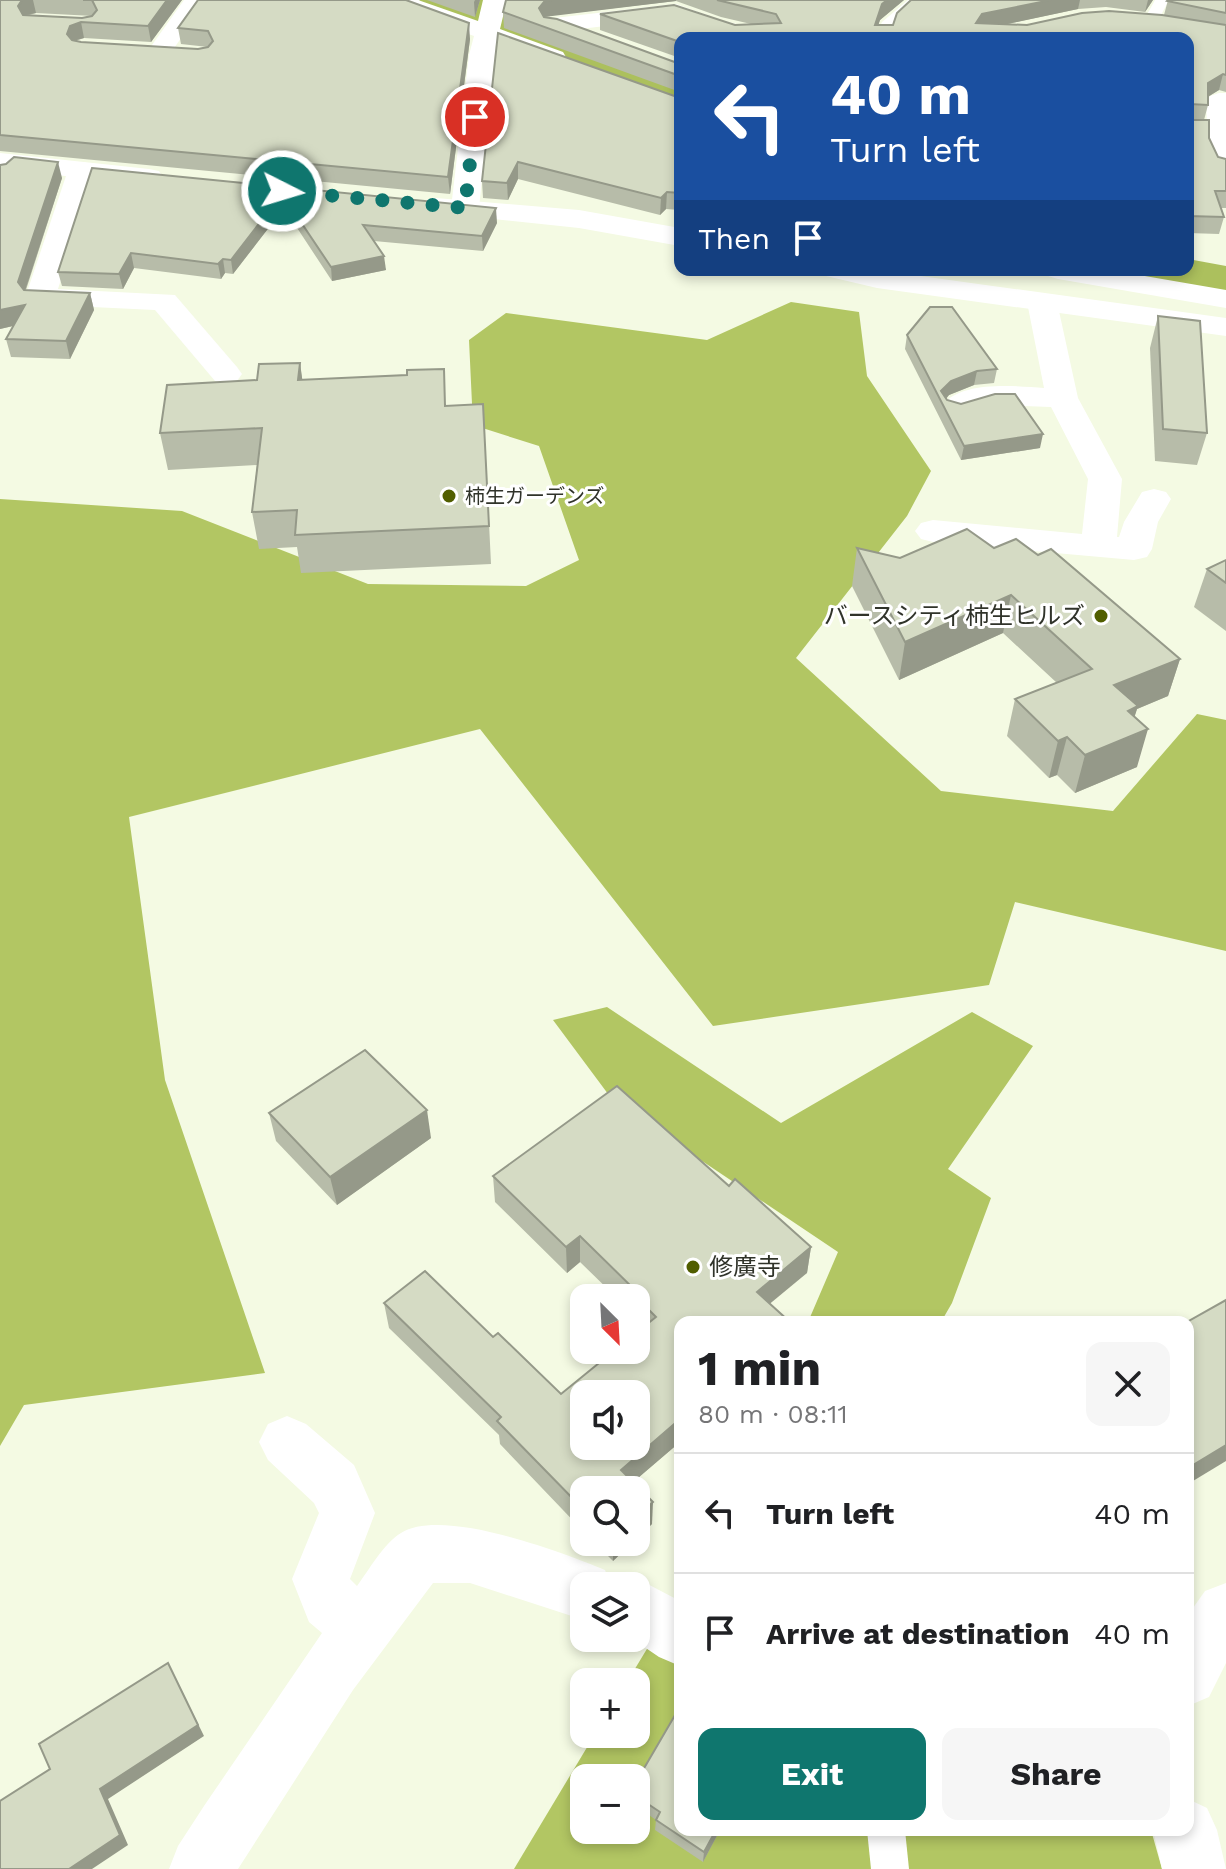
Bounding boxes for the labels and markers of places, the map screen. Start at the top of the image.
pin [441,83,509,151]
place label: 柿生ガーデンズ [465,484,605,508]
marker: 柿生ガーデンズ [440,487,458,505]
place label: バースシティ柿生ヒルズ [824,602,1085,630]
marker: バースシティ柿生ヒルズ [1092,607,1110,625]
place label: 修廣寺 [709,1253,781,1281]
marker: 修廣寺 [684,1258,702,1276]

